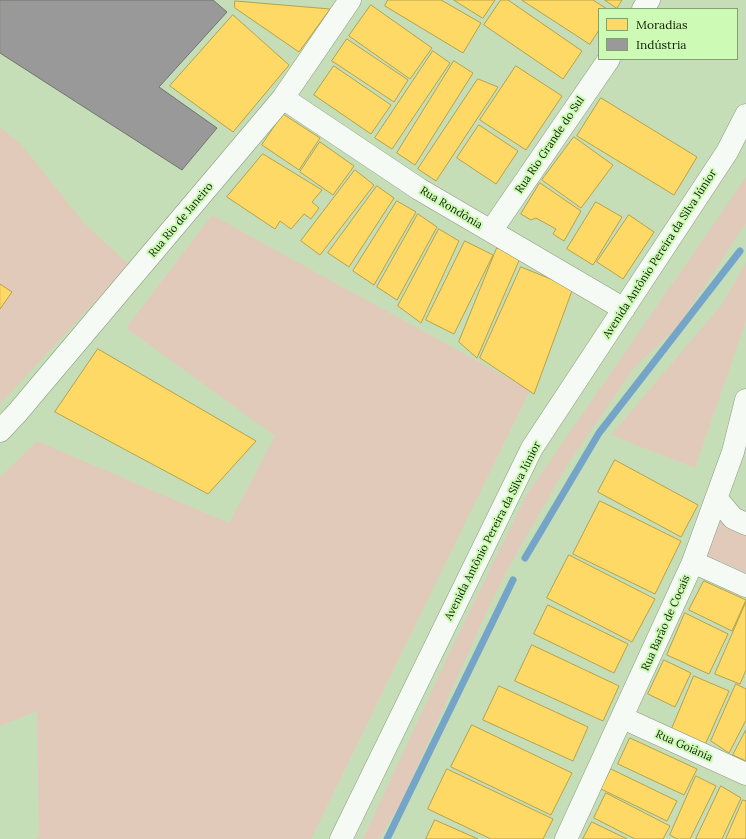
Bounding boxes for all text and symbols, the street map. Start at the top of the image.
legend [598,8,738,60]
text: Moradias [636,17,688,32]
text: Indústria [636,37,687,52]
street label: Rua Rio Grande do Sul [513,94,587,196]
street label: Avenida Antônio Pereira da Silva Júnior [600,167,720,341]
street label: Rua Rio de Janeiro [146,180,216,260]
street label: Rua Rondônia [417,184,485,232]
street label: Avenida Antônio Pereira da Silva Júnior [442,439,544,623]
street label: Rua Barão de Cocais [639,573,693,673]
street label: Rua Goiânia [653,728,715,764]

